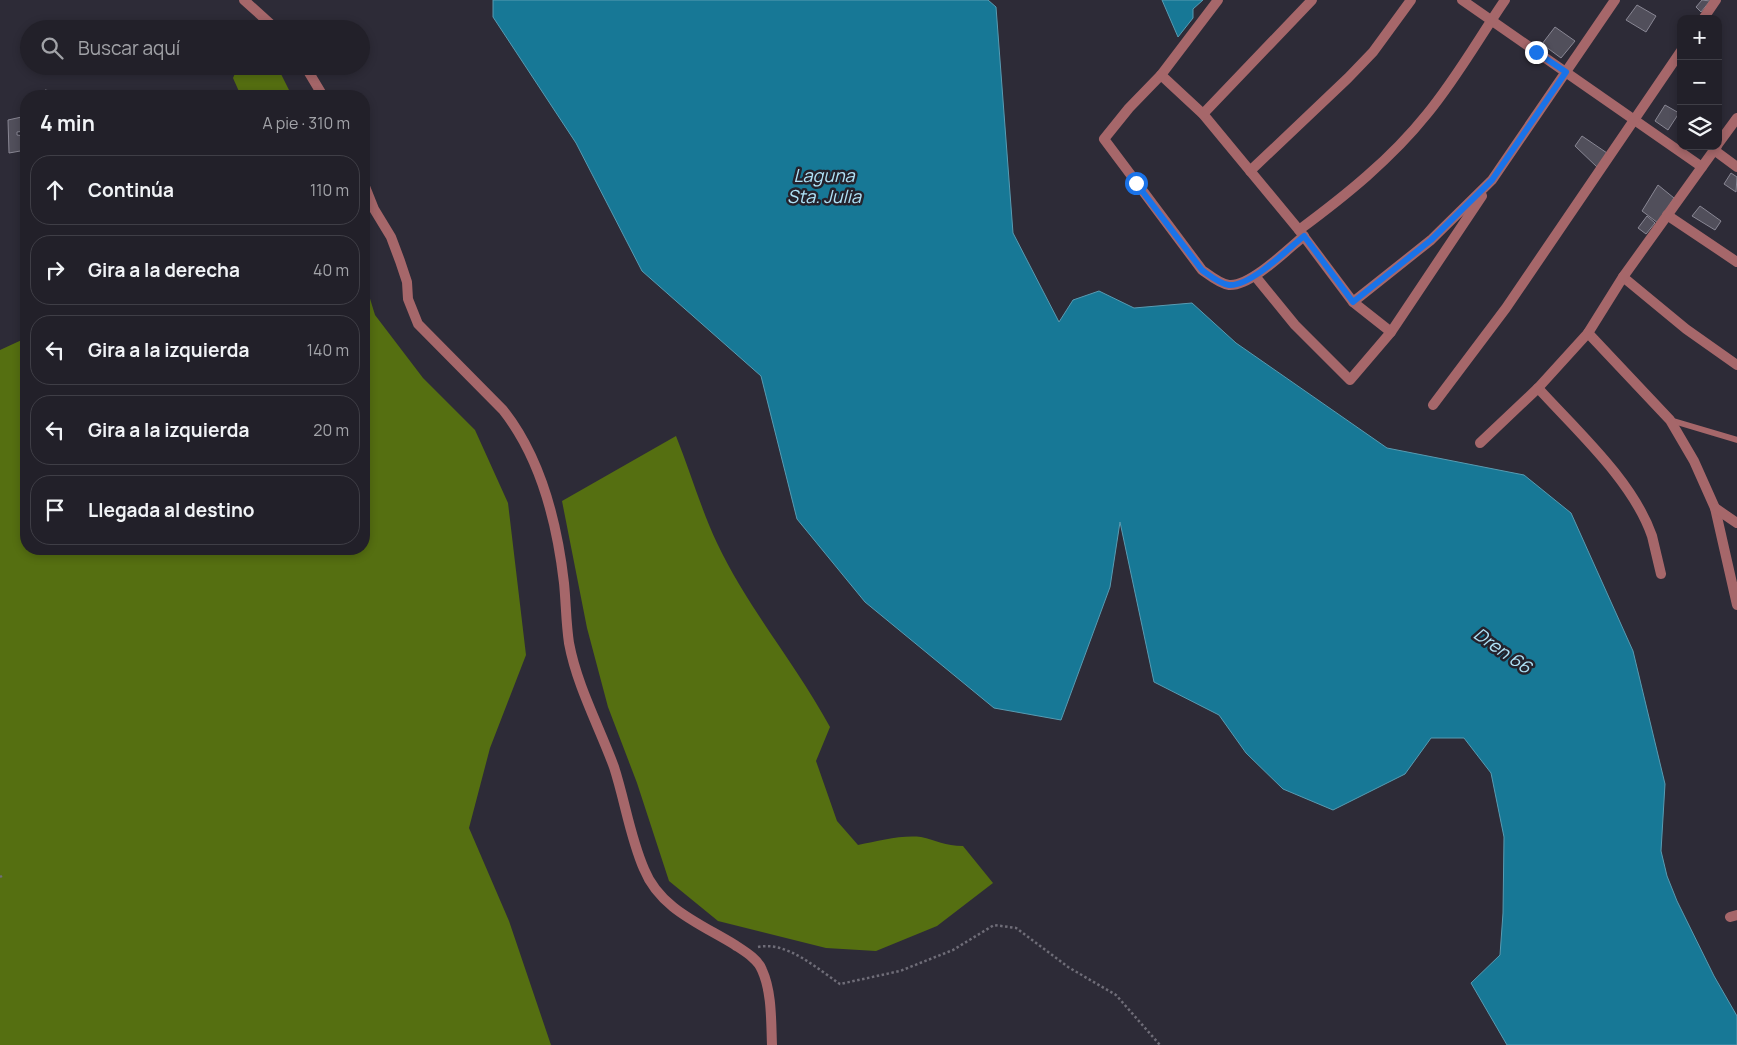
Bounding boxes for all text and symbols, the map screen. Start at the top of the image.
map controls [1677,15,1722,150]
button: + [1677,15,1722,60]
search box [20,20,370,75]
icon: search [38,34,66,62]
text: Buscar aquí [78,35,180,61]
route end [1525,41,1548,64]
button: − [1677,60,1722,105]
button: layers [1677,105,1722,150]
text: 4 min [40,109,95,137]
text: A pie · 310 m [262,112,350,134]
water label: Laguna Sta. Julia [787,163,862,208]
route start [1125,172,1148,195]
icon: ahead [41,176,69,204]
text: Continúa [88,177,174,203]
text: 110 m [310,179,349,201]
icon: right [41,256,69,284]
text: Gira a la derecha [88,257,240,283]
text: 40 m [313,259,349,281]
icon: left [41,336,69,364]
text: Gira a la izquierda [88,337,249,363]
text: 140 m [307,339,349,361]
icon: left [41,416,69,444]
text: Gira a la izquierda [88,417,249,443]
text: 20 m [313,419,349,441]
icon: arrive [41,496,69,524]
text: Llegada al destino [88,497,255,523]
water label: Dren 66 [1469,621,1538,680]

